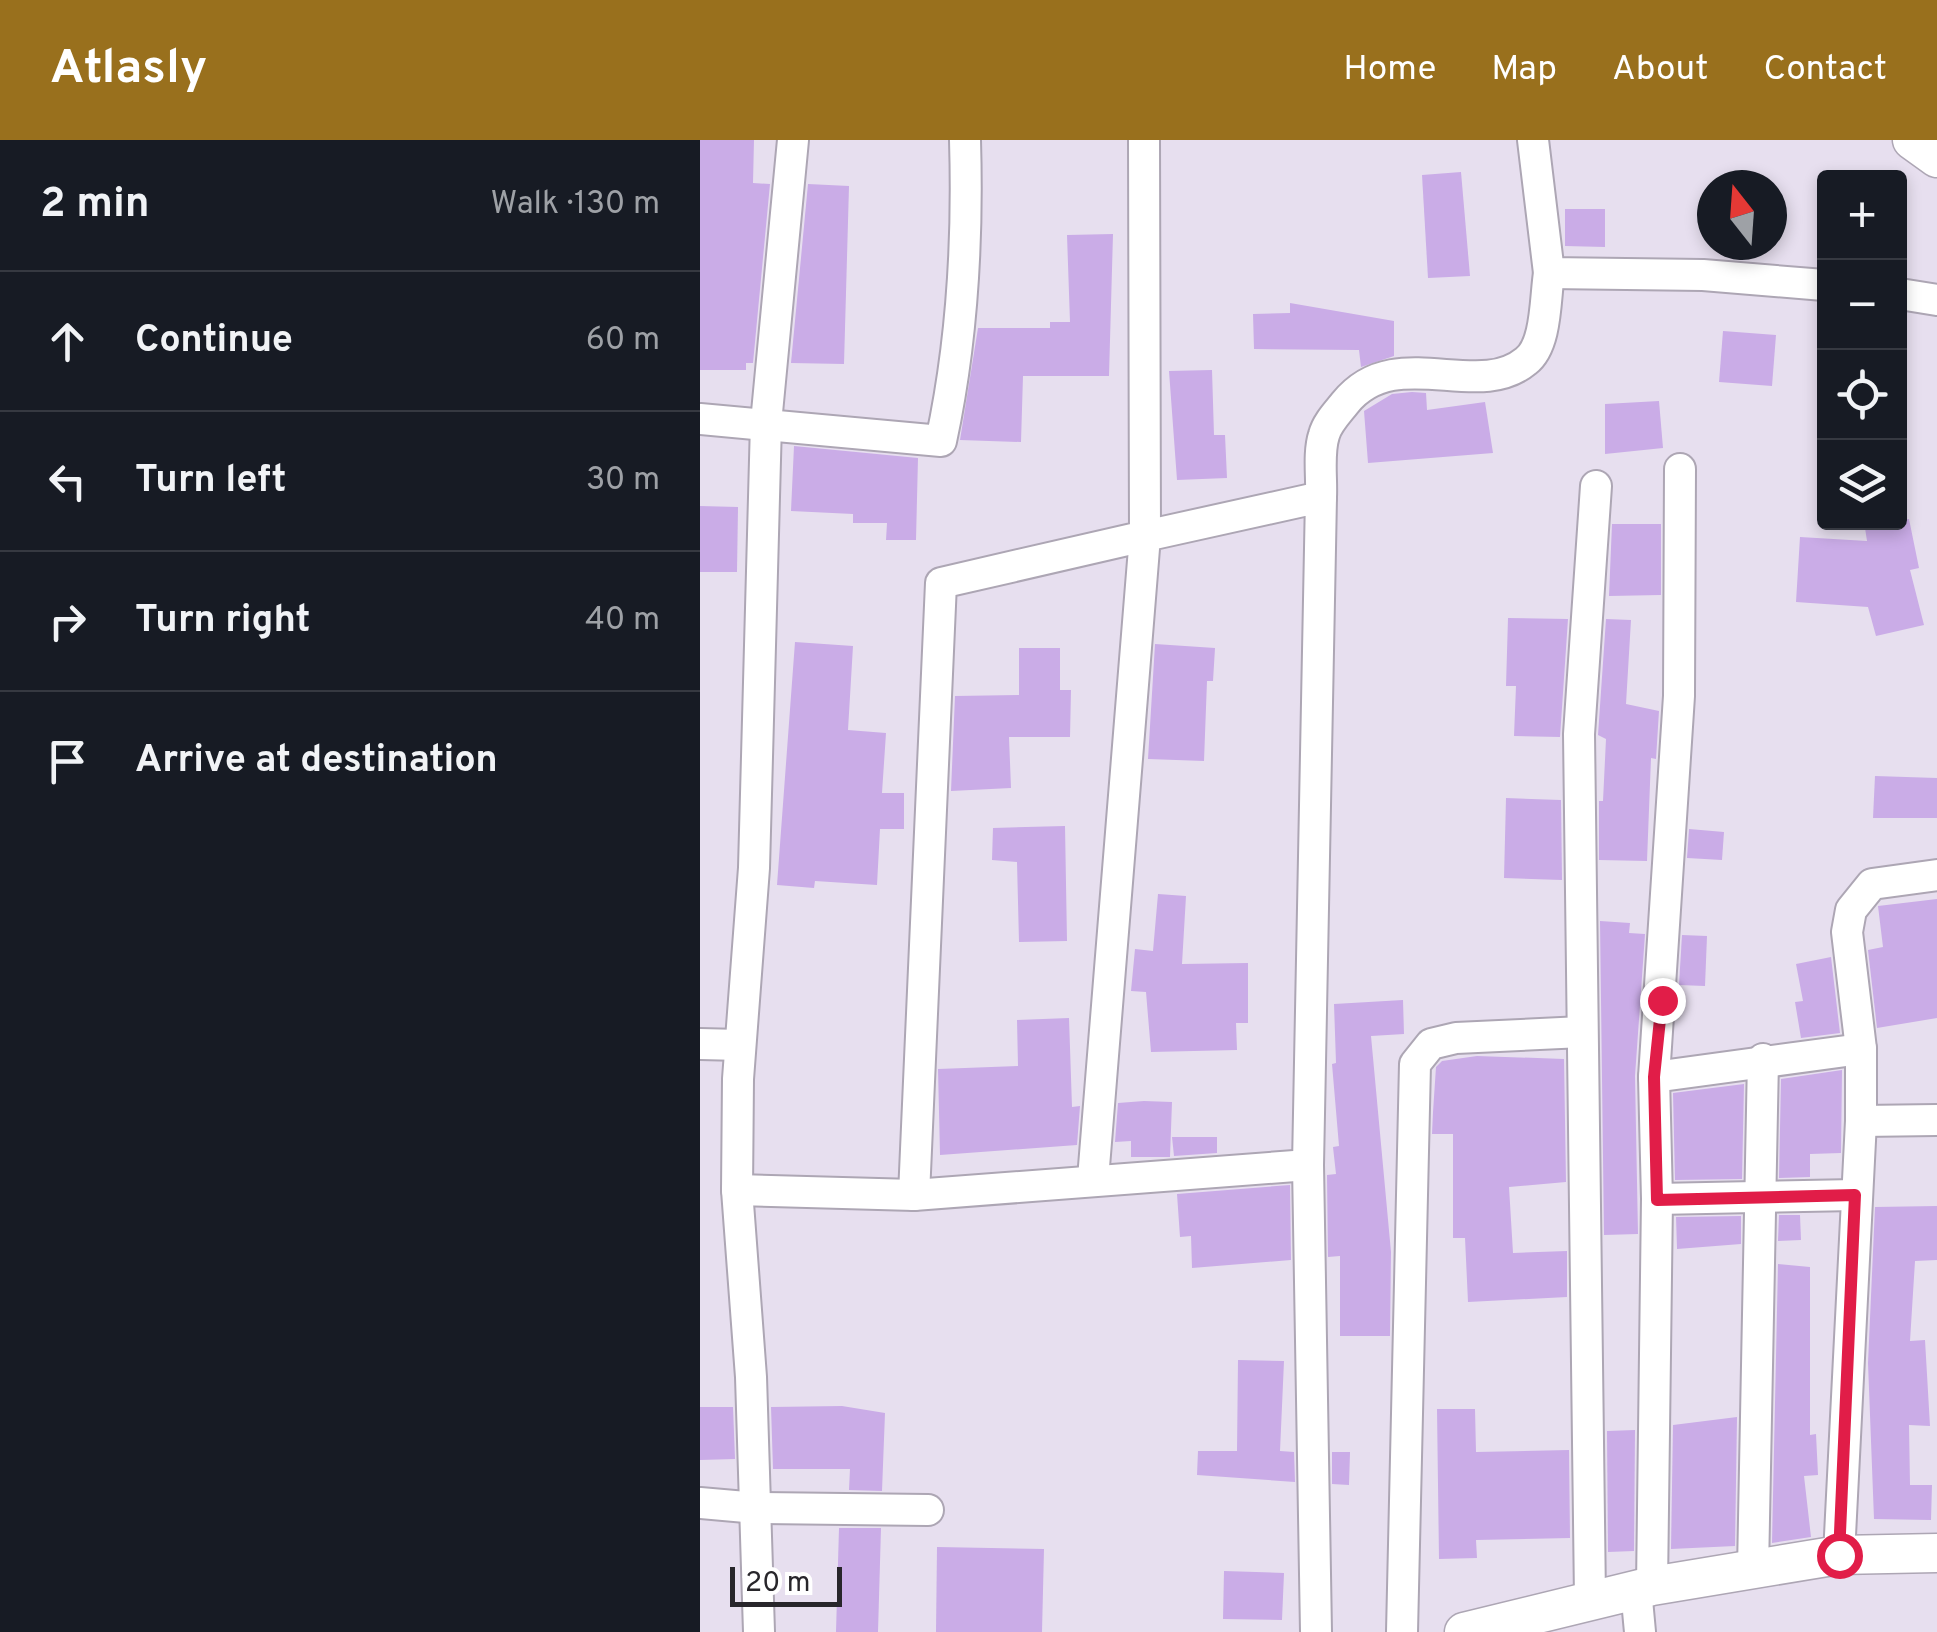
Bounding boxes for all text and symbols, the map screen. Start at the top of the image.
text: Atlasly [50,40,207,100]
text: Home [1343,48,1436,92]
text: Map [1491,48,1557,92]
text: About [1612,48,1708,92]
text: Contact [1763,48,1887,92]
north arrow [1697,170,1787,260]
map controls [1817,170,1907,530]
button: + [1817,170,1907,260]
text: 2 min [40,179,150,232]
text: Walk · 130 m [491,185,660,225]
button: − [1817,260,1907,350]
icon: ahead [40,314,95,369]
text: Continue [135,317,293,366]
text: 60 m [586,321,660,361]
button: locate [1817,350,1907,440]
button: layers [1817,440,1907,530]
icon: left [40,454,95,509]
text: Turn left [135,457,287,506]
text: 30 m [586,461,660,501]
icon: right [40,594,95,649]
text: Turn right [135,597,310,646]
text: 40 m [585,601,660,641]
icon: arrive [40,734,95,789]
text: Arrive at destination [135,737,498,786]
route end [1640,978,1686,1024]
route start [1817,1533,1863,1579]
scale bar [730,1562,842,1606]
text: 20 m [745,1566,810,1602]

